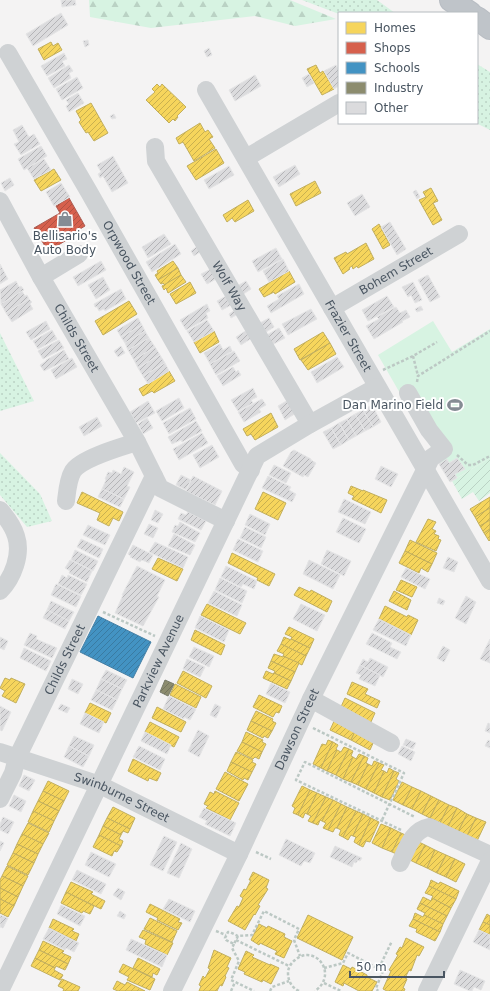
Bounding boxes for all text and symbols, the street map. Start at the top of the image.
legend [338,12,478,124]
text: Homes [374,21,416,35]
text: Shops [374,41,410,55]
text: Schools [374,61,420,75]
text: Industry [374,81,423,95]
text: Other [374,101,408,115]
shop icon: Bellisario's Auto Body [56,210,74,228]
street label: Orpwood Street [100,218,158,307]
place label: Bellisario's Auto Body [33,229,97,257]
street label: Bohem Street [357,244,435,298]
street label: Wolf Way [209,259,249,314]
street label: Frazier Street [322,297,375,374]
street label: Childs Street [51,301,102,375]
sports icon: Dan Marino Field [446,396,464,414]
place label: Dan Marino Field [343,398,443,412]
street label: Parkview Avenue [130,612,187,710]
street label: Childs Street [42,622,88,697]
street label: Dawson Street [272,686,322,772]
street label: Swinburne Street [72,770,172,825]
scale bar [350,953,444,979]
text: 50 m [356,960,387,974]

